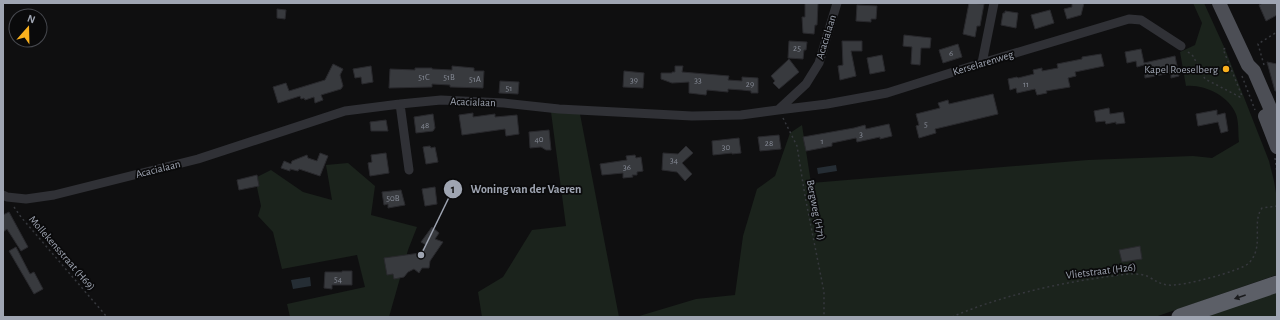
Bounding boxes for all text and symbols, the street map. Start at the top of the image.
north arrow [8,8,48,48]
text: N [26,13,37,26]
street label: Acacialaan [814,13,838,61]
house number: 25 [793,44,801,53]
street label: Kerselarenweg [951,48,1015,77]
house number: 6 [949,49,953,58]
place label: Kapel Roeselberg [1144,64,1219,75]
marker: Kapel Roeselberg [1221,64,1231,74]
house number: 51C [418,73,430,82]
house number: 51B [443,73,455,82]
house number: 51A [469,75,481,84]
house number: 39 [630,76,638,85]
house number: 33 [694,76,702,85]
house number: 29 [746,80,754,89]
house number: 11 [1023,80,1029,89]
house number: 51 [506,84,512,93]
street label: Acacialaan [450,96,496,108]
house number: 5 [924,120,928,129]
house number: 48 [421,121,429,130]
house number: 3 [859,130,863,139]
house number: 40 [534,135,544,144]
house number: 1 [820,137,824,146]
house number: 28 [765,139,773,148]
house number: 30 [722,143,730,152]
house number: 34 [670,156,679,165]
street label: Acacialaan [134,158,182,180]
house number: 36 [623,163,631,172]
callout: Woning van der Vaeren [443,177,590,201]
street label: Bergweg (H71) [805,179,827,241]
text: 1 [451,183,455,195]
text: Woning van der Vaeren [471,183,581,195]
house number: 50B [386,194,400,203]
street label: Mollekensstraat (H69) [27,214,97,292]
street label: Vlietstraat (H26) [1065,261,1137,281]
house number: 54 [334,275,343,284]
one-way arrow [1234,294,1246,300]

